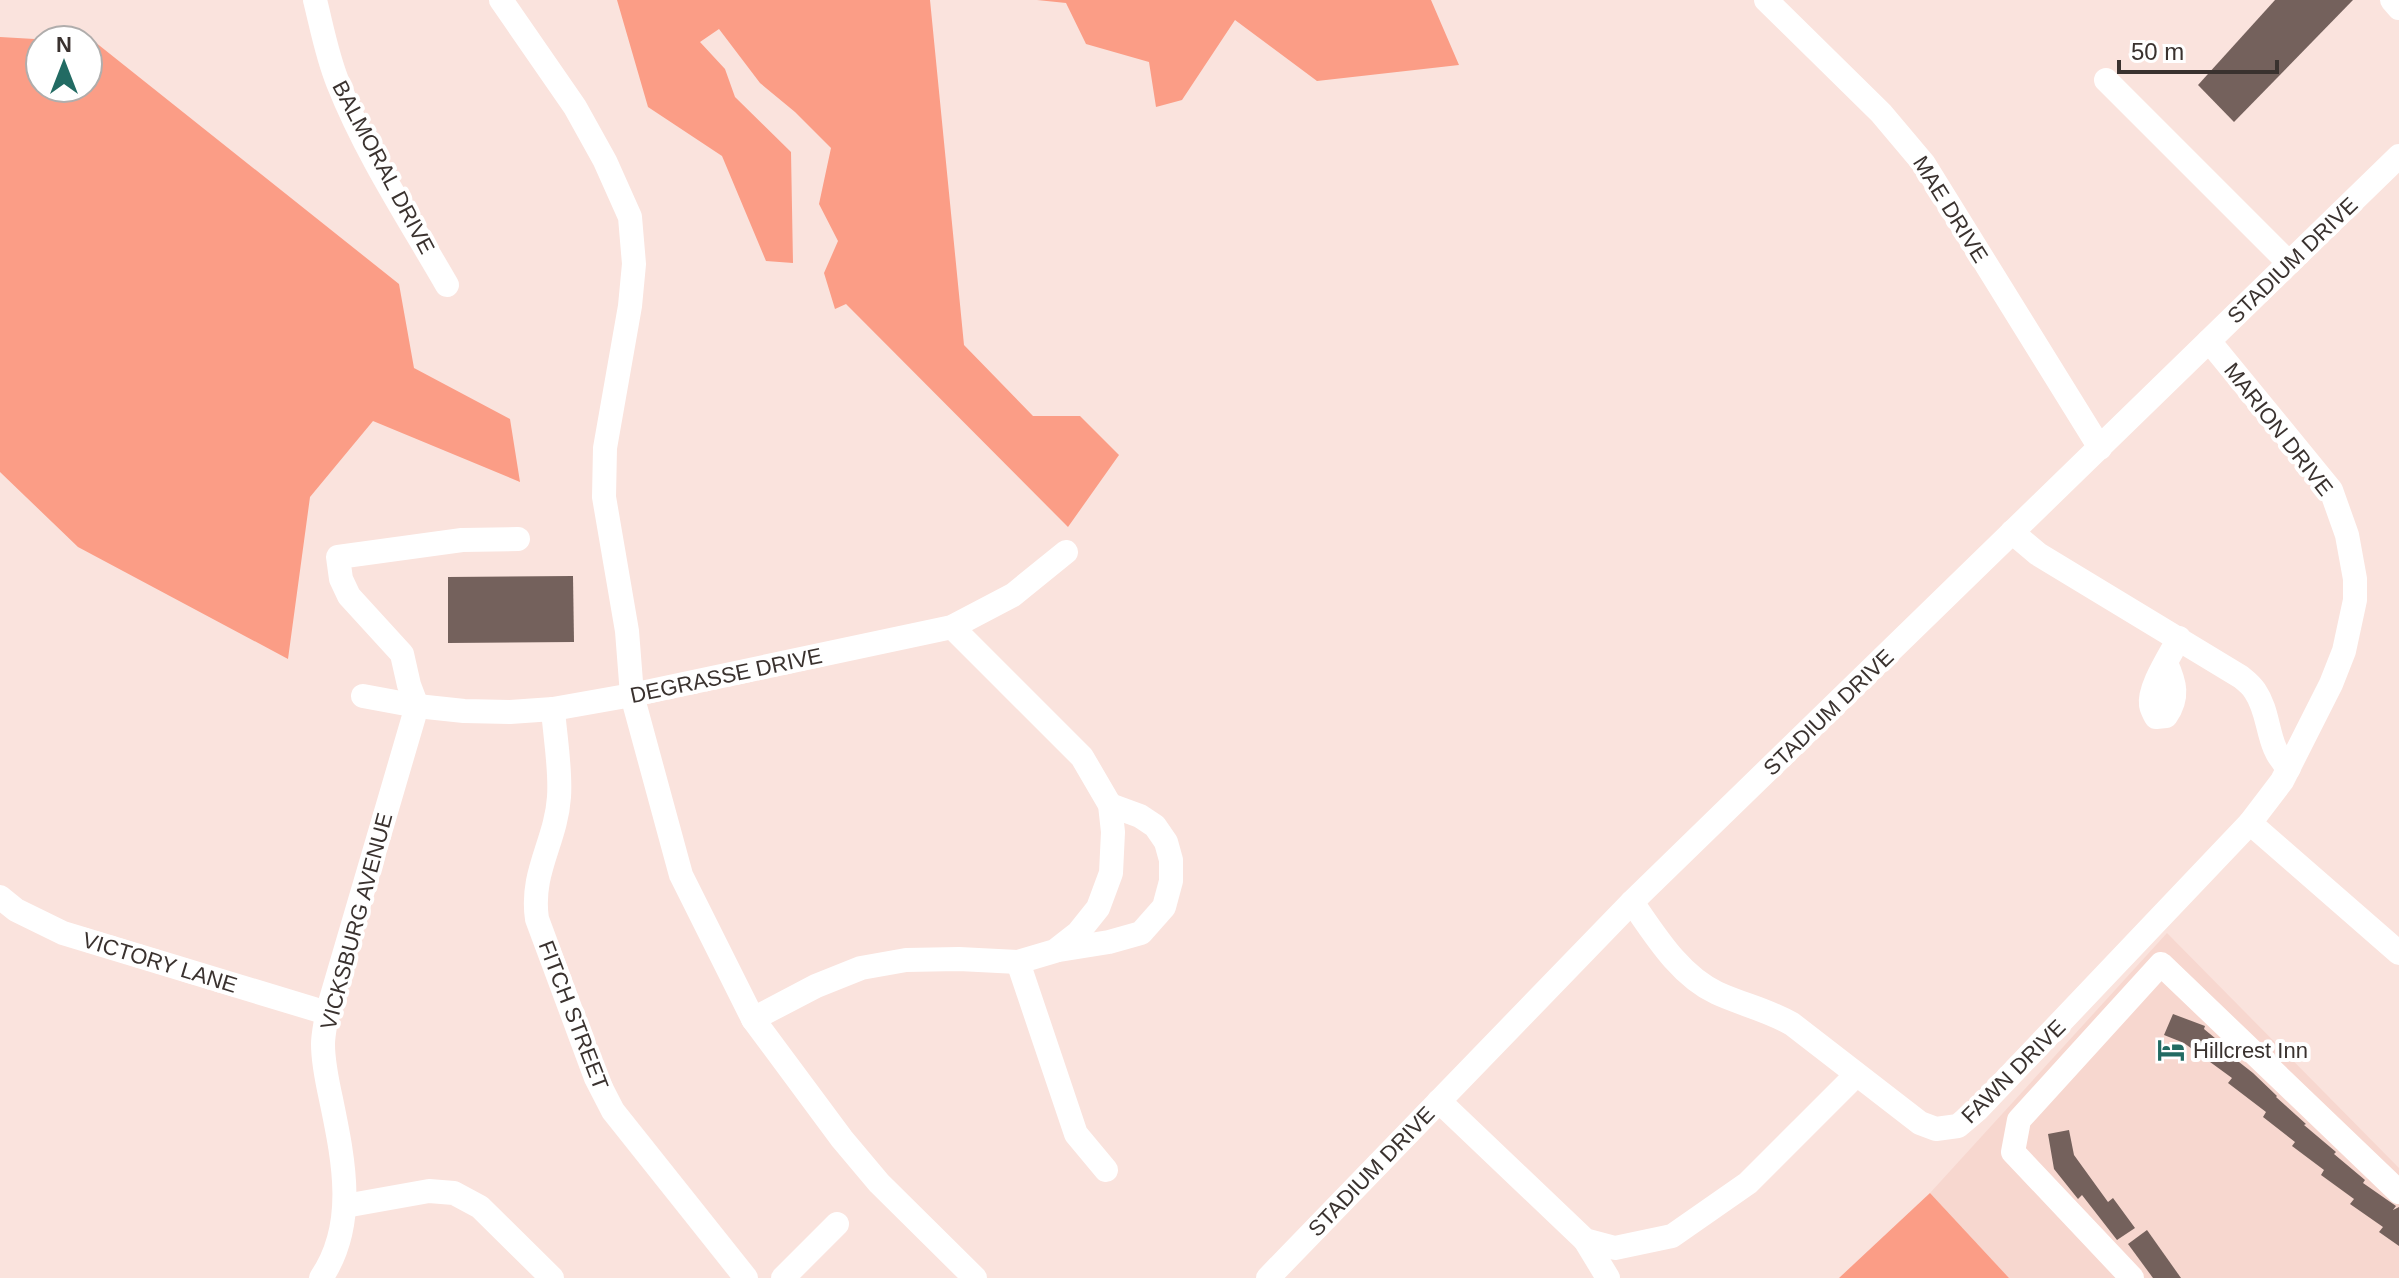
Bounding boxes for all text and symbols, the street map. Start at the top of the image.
north arrow [24,24,104,104]
scale bar [2119,24,2277,74]
text: N [56,32,72,57]
text: 50 m [2131,38,2184,65]
street label: BALMORAL DRIVE [327,76,440,258]
street label: MAE DRIVE [1908,151,1993,267]
street label: STADIUM DRIVE [2222,192,2362,329]
street label: MARION DRIVE [2219,358,2338,501]
street label: DEGRASSE DRIVE [628,643,824,708]
street label: STADIUM DRIVE [1758,644,1898,781]
street label: VICKSBURG AVENUE [316,810,397,1032]
street label: VICTORY LANE [80,927,240,998]
street label: FITCH STREET [534,937,613,1093]
street label: FAWN DRIVE [1956,1014,2070,1128]
hotel icon: Hillcrest Inn [2156,1035,2186,1065]
place label: Hillcrest Inn [2193,1038,2308,1063]
street label: STADIUM DRIVE [1303,1101,1440,1241]

